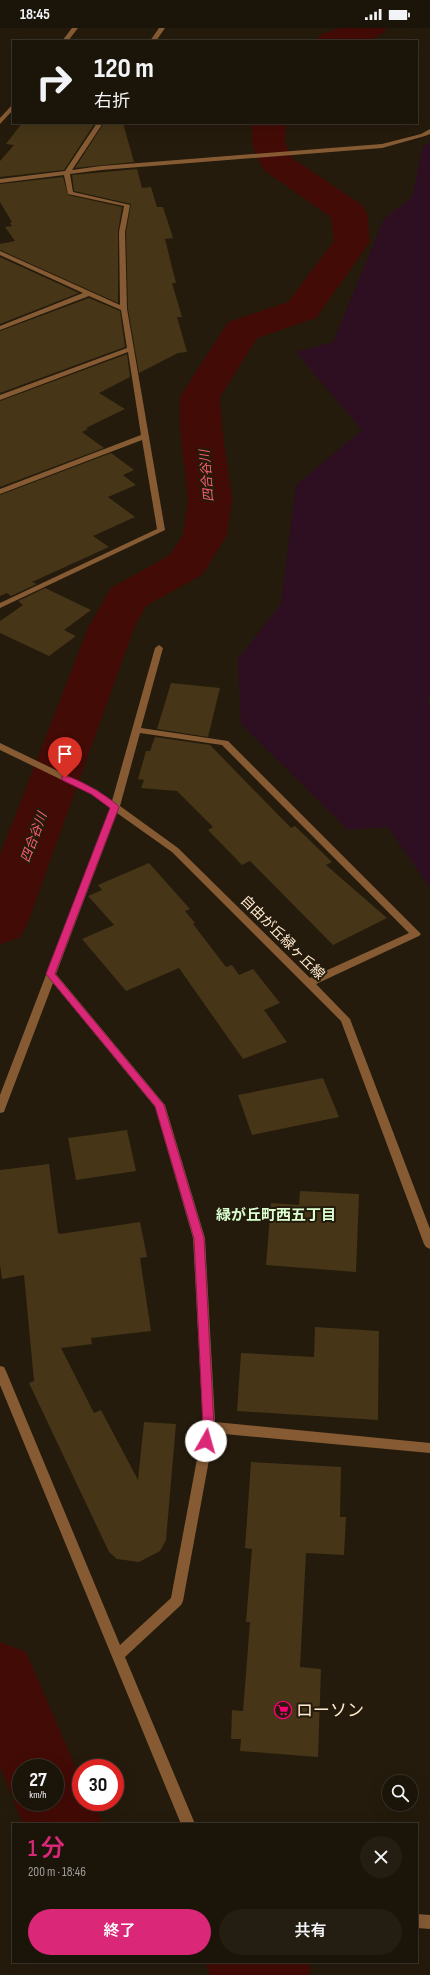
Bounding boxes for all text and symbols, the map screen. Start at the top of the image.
text: 18:45 [20,5,50,24]
text: 120 m [94,52,154,85]
icon: right [28,56,80,108]
text: 右折 [94,91,130,112]
water label: 四合谷川 [197,447,217,503]
pin [48,737,82,778]
icon: arrive [54,743,76,765]
water label: 四合谷川 [18,808,51,865]
street label: 自由が丘緑ヶ丘線 [237,892,328,983]
district label: 緑が丘町西五丁目 [216,1206,336,1225]
position arrow [185,1420,227,1462]
supermarket icon: ローソン [273,1700,293,1720]
place label: ローソン [296,1701,364,1721]
speed limit sign: 30 [72,1759,124,1811]
text: 27 [29,1768,47,1792]
map controls [382,1775,418,1811]
button: search [382,1775,418,1811]
text: km/h [29,1789,47,1801]
text: 1 分 [28,1834,65,1863]
button: close [360,1836,402,1878]
text: 200 m · 18:46 [28,1864,86,1880]
button: 終了 [28,1909,211,1955]
button: 共有 [219,1909,402,1955]

